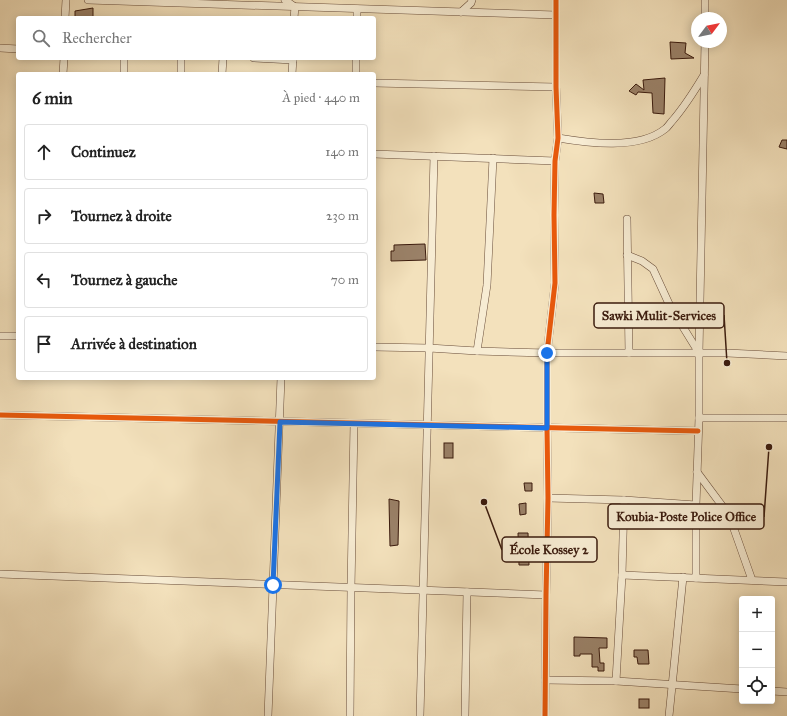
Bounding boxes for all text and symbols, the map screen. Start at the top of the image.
north arrow [691,12,727,48]
search box [16,16,376,60]
icon: search [30,27,52,49]
text: Rechercher [62,29,132,47]
text: 6 min [32,88,73,109]
text: À pied · 440 m [282,90,360,106]
icon: ahead [33,141,55,163]
text: Continuez [71,143,136,161]
text: 140 m [325,144,359,160]
icon: right [33,205,55,227]
text: Tournez à droite [71,207,172,225]
text: 230 m [326,208,359,224]
icon: left [33,269,55,291]
text: Tournez à gauche [71,271,178,289]
text: 70 m [331,272,359,288]
callout: Sawki Mulit-Services [594,303,724,328]
text: Sawki Mulit-Services [602,308,716,324]
icon: arrive [33,333,55,355]
text: Arrivée à destination [71,335,197,353]
route end [538,344,556,362]
callout: Koubia-Poste Police Office [608,504,764,529]
text: Koubia-Poste Police Office [616,509,757,525]
callout: École Kossey 2 [502,537,597,562]
text: École Kossey 2 [510,541,589,558]
route start [264,576,282,594]
map controls [739,596,775,704]
button: + [739,596,775,632]
button: − [739,632,775,668]
button: locate [739,668,775,704]

